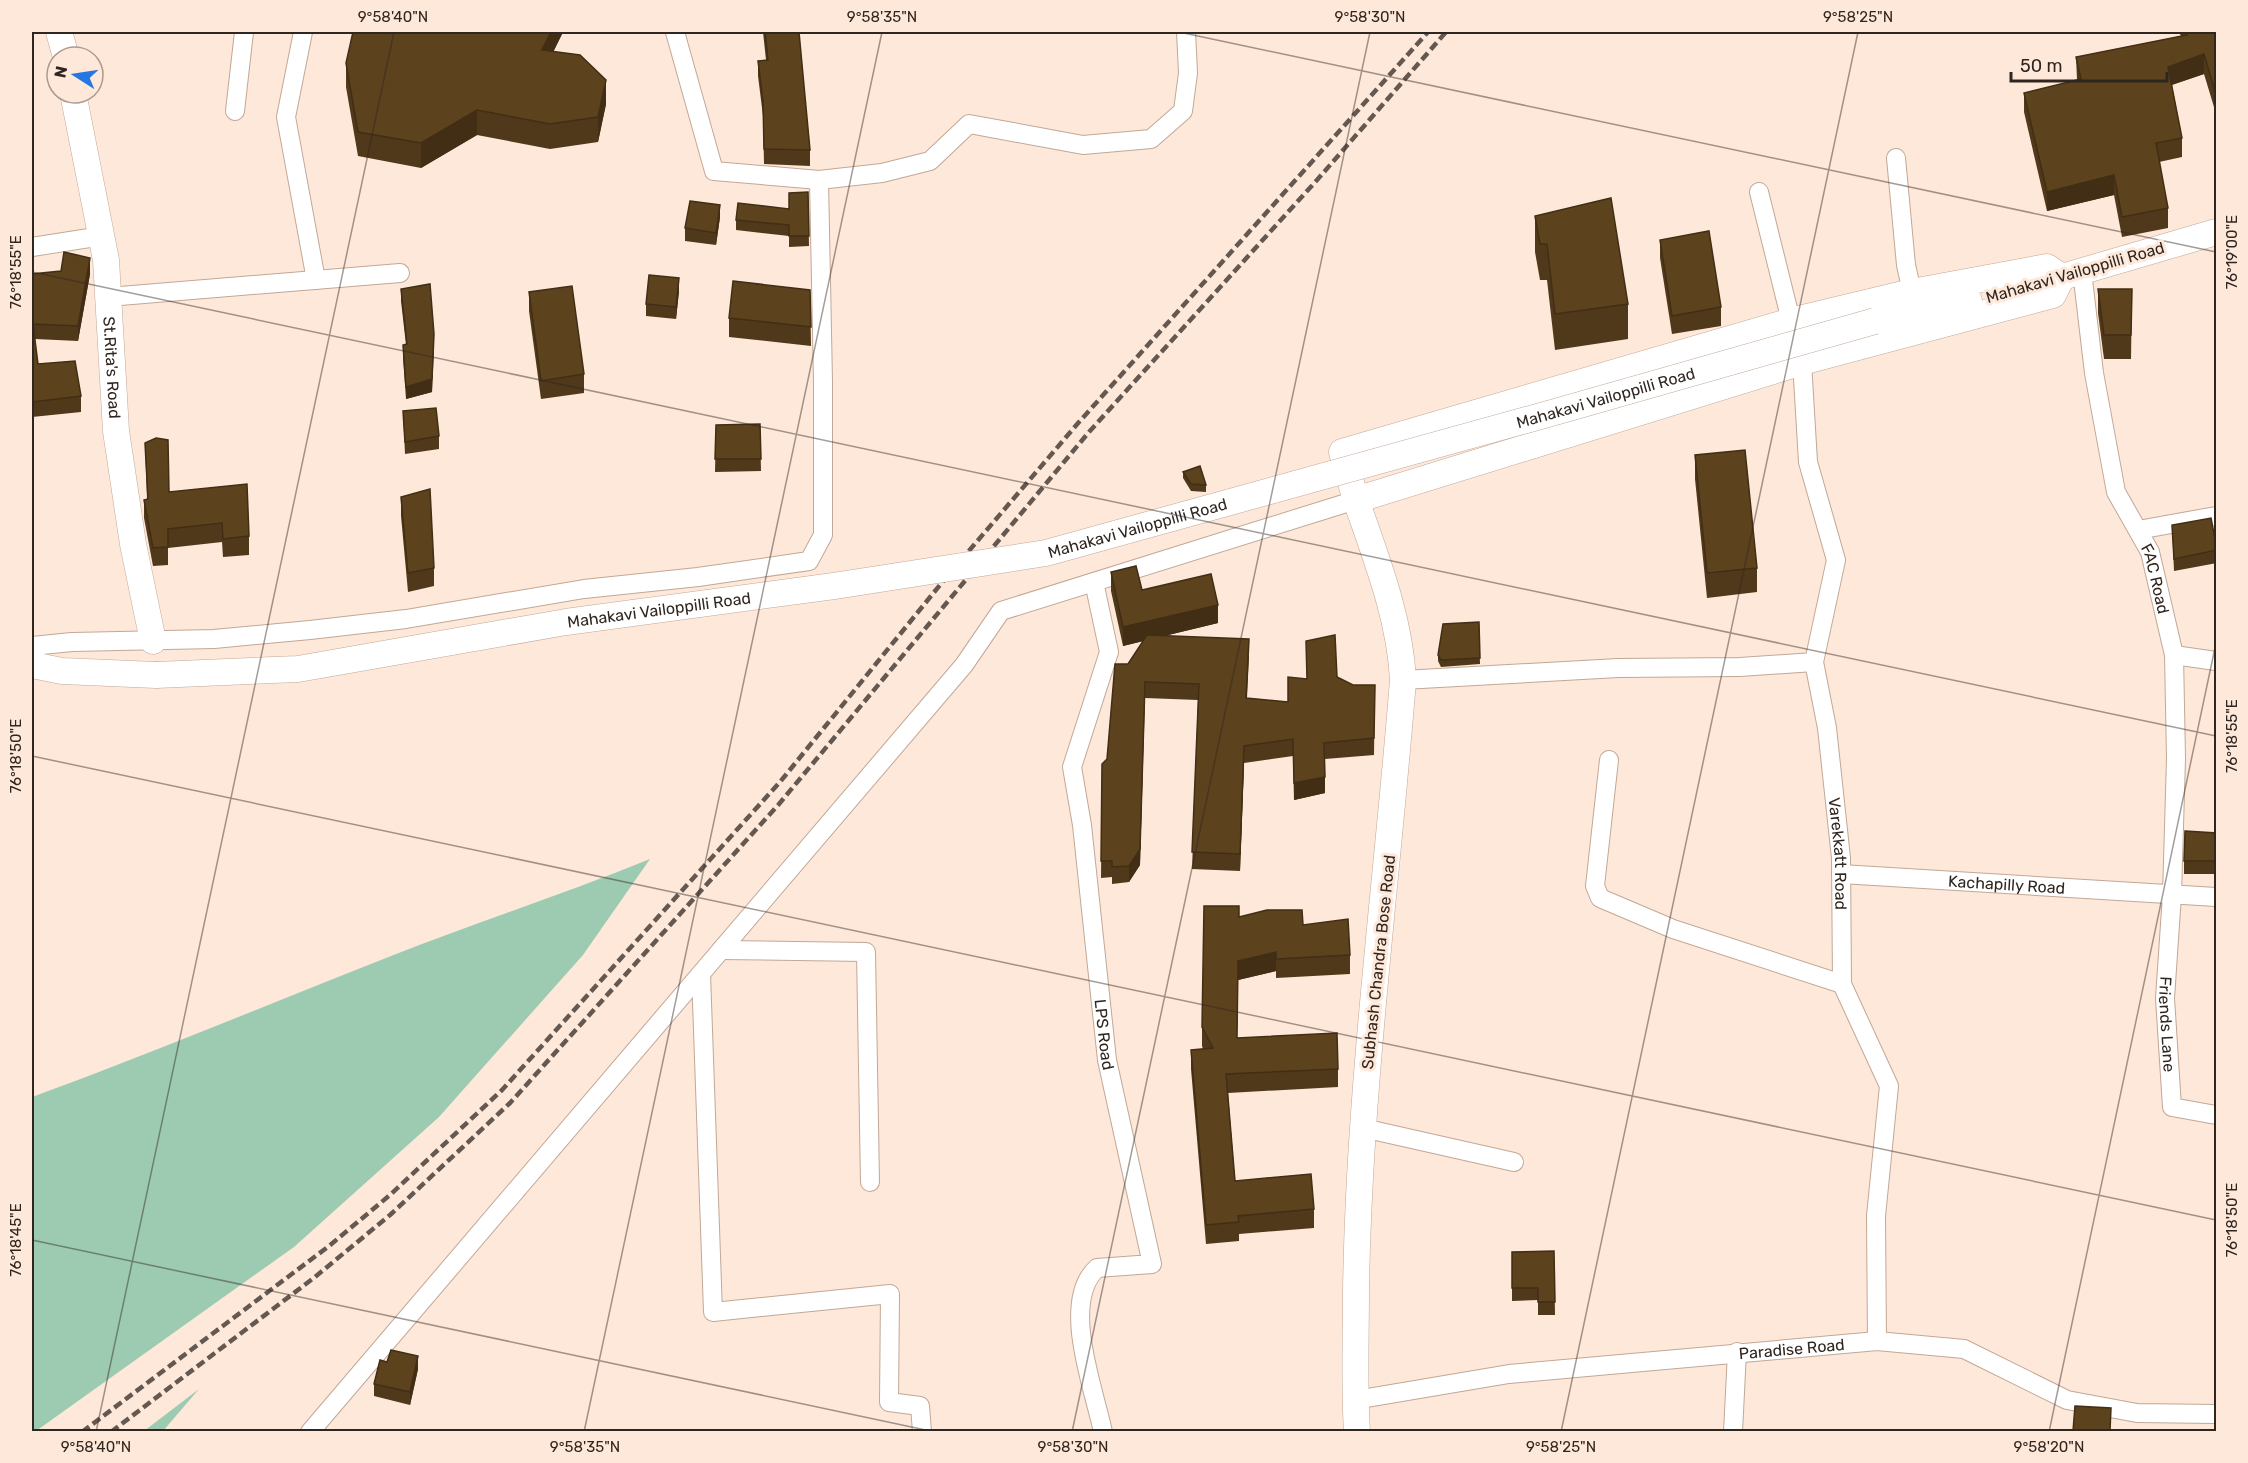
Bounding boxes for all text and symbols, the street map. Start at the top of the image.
text: 9°58'40"N [358,8,428,26]
text: 9°58'35"N [847,8,917,26]
text: 9°58'30"N [1334,8,1406,26]
text: 9°58'25"N [1823,8,1893,26]
north arrow [45,45,105,105]
scale bar [2011,45,2167,83]
text: 50 m [2020,55,2063,77]
text: N [50,64,71,80]
text: 76°19'00"E [2223,215,2241,289]
text: 76°18'55"E [7,235,25,309]
street label: Mahakavi Vailoppilli Road [1984,238,2167,307]
street label: St.Rita's Road [99,316,124,419]
street label: Mahakavi Vailoppilli Road [1514,364,1697,432]
street label: Mahakavi Vailoppilli Road [1046,494,1229,562]
street label: FAC Road [2137,540,2173,616]
street label: Mahakavi Vailoppilli Road [566,588,752,632]
text: 76°18'55"E [2223,699,2241,773]
text: 76°18'50"E [7,719,25,793]
street label: Varekkatt Road [1825,796,1850,910]
street label: Subhash Chandra Bose Road [1358,854,1399,1070]
street label: Kachapilly Road [1948,872,2066,898]
street label: Friends Lane [2155,976,2179,1073]
street label: LPS Road [1091,998,1118,1072]
text: 76°18'50"E [2223,1183,2241,1257]
text: 76°18'45"E [7,1203,25,1277]
street label: Paradise Road [1738,1335,1845,1363]
text: 9°58'40"N [61,1438,131,1456]
text: 9°58'35"N [550,1438,620,1456]
text: 9°58'30"N [1037,1438,1109,1456]
text: 9°58'25"N [1526,1438,1596,1456]
text: 9°58'20"N [2014,1438,2084,1456]

